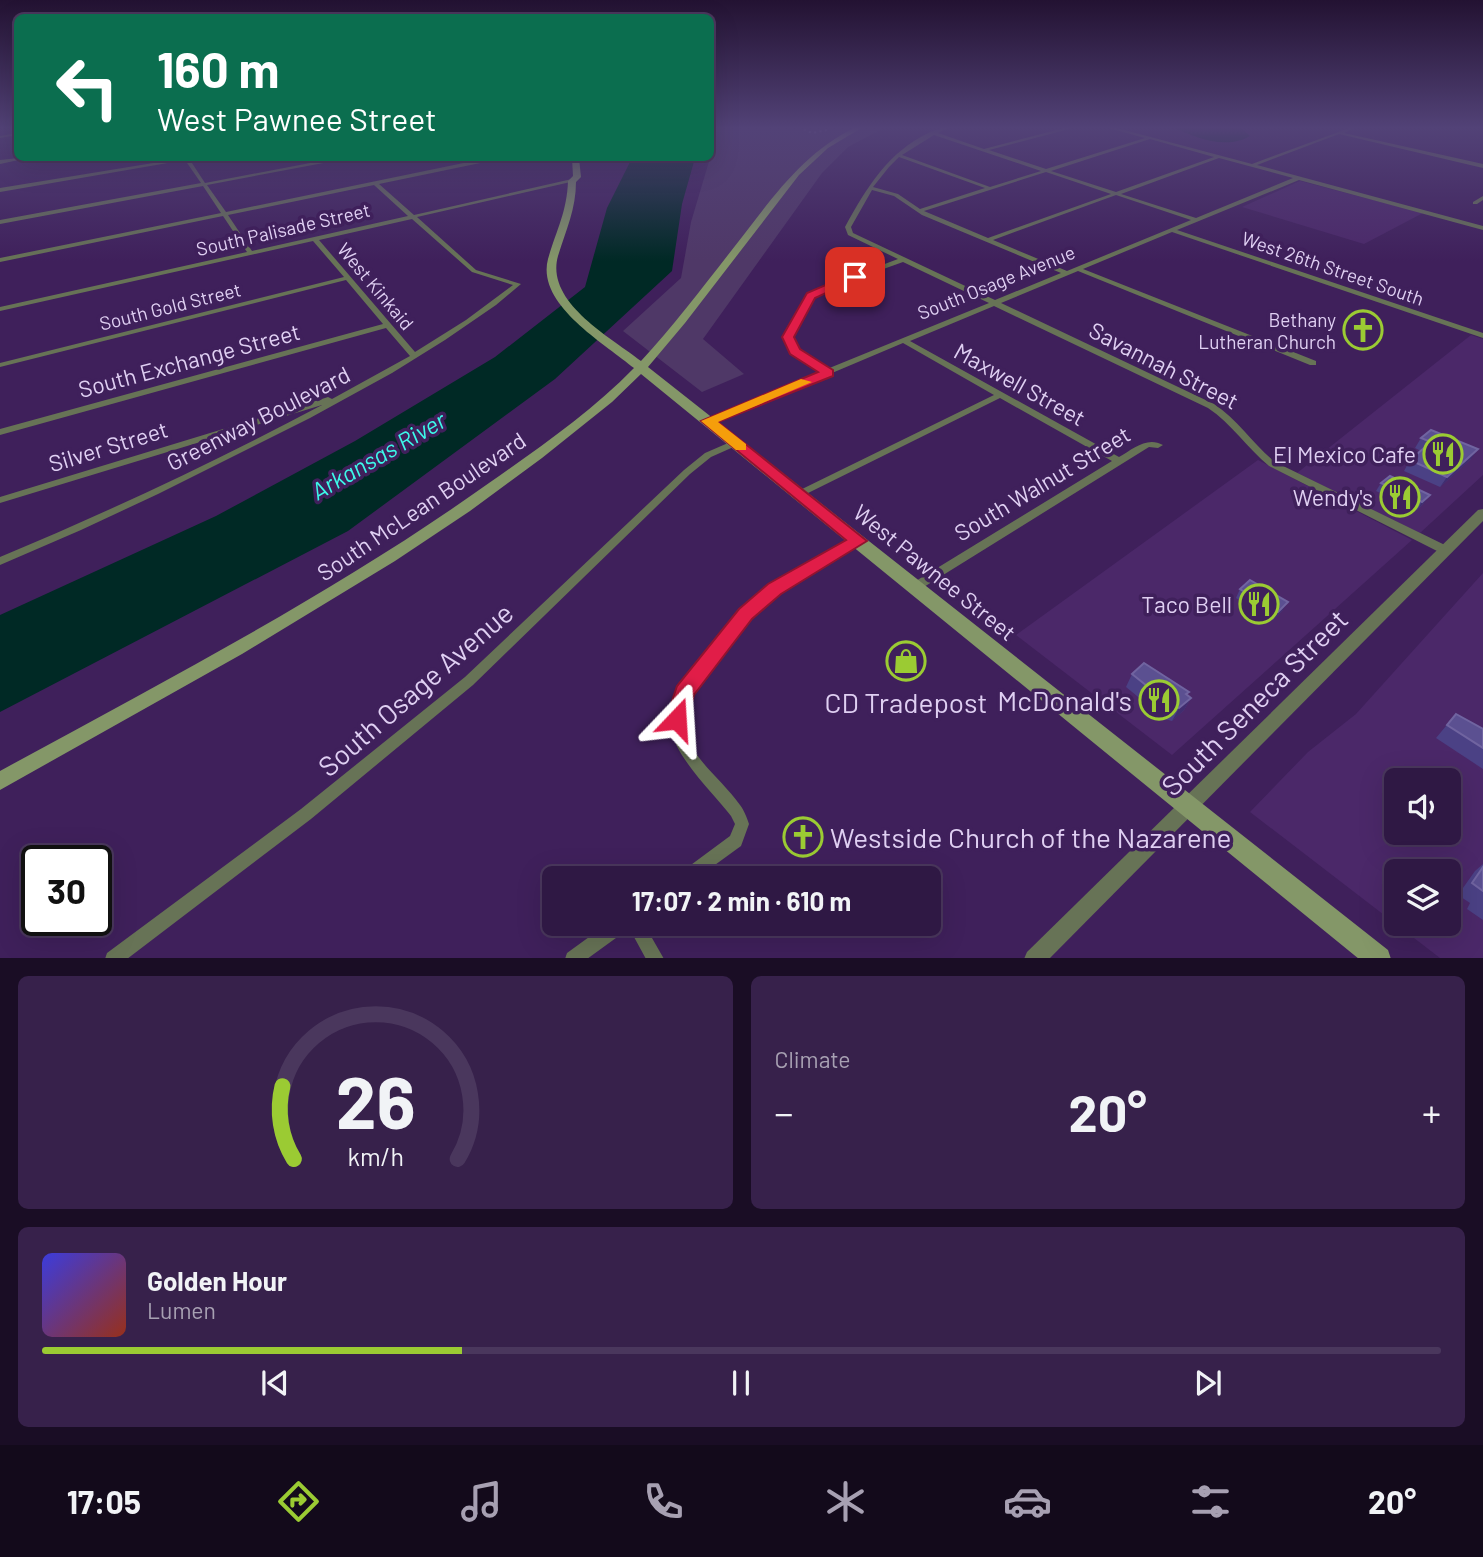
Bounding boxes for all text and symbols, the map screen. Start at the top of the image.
text: 160 m [157,39,279,98]
icon: left [42,42,133,133]
text: West Pawnee Street [157,99,437,137]
street label: South Palisade Street [194,198,372,260]
street label: West 26th Street South [1239,226,1427,310]
street label: West Kinkaid [333,238,419,334]
street label: South Osage Avenue [914,240,1078,324]
pin [825,247,885,307]
icon: arrive [836,258,874,296]
street label: South Gold Street [97,277,243,335]
place label: Bethany Lutheran Church [1198,308,1336,353]
church icon: Bethany Lutheran Church [1342,309,1384,351]
street label: Savannah Street [1085,315,1243,415]
street label: South Exchange Street [75,317,303,403]
street label: Maxwell Street [950,336,1090,432]
street label: Greenway Boulevard [162,360,354,476]
water label: Arkansas River [305,404,452,505]
street label: Silver Street [45,415,171,477]
street label: South Walnut Street [949,419,1135,547]
street label: South McLean Boulevard [311,426,531,586]
restaurant icon: El Mexico Cafe [1422,433,1464,475]
place label: El Mexico Cafe [1273,440,1416,468]
restaurant icon: Wendy's [1379,476,1421,518]
place label: Wendy's [1293,483,1373,511]
street label: West Pawnee Street [848,498,1022,646]
restaurant icon: Taco Bell [1238,583,1280,625]
place label: Taco Bell [1141,590,1232,618]
street label: South Osage Avenue [311,595,519,783]
street label: South Seneca Street [1154,602,1354,802]
shop icon: CD Tradepost [885,640,927,682]
restaurant icon: McDonald's [1138,679,1180,721]
position arrow [640,682,714,756]
place label: McDonald's [997,683,1132,717]
place label: CD Tradepost [824,685,988,719]
map controls [1384,768,1461,936]
button: sound [1384,768,1461,845]
church icon: Westside Church of the Nazarene [782,816,824,858]
place label: Westside Church of the Nazarene [830,820,1231,854]
speed limit sign: 30 [21,845,112,936]
button: layers [1384,859,1461,936]
text: 17:07 · 2 min · 610 m [632,885,851,916]
text: Climate [775,1045,851,1073]
text: 26 [335,1056,415,1144]
text: 20° [1069,1080,1147,1142]
text: − [775,1089,794,1135]
text: + [1422,1089,1441,1135]
text: km/h [347,1140,404,1170]
text: Golden Hour [147,1265,287,1296]
text: Lumen [147,1296,216,1324]
icon: previous [256,1364,294,1402]
icon: pause [722,1364,760,1402]
icon: next [1189,1364,1227,1402]
icon: directions [274,1477,323,1526]
icon: music [457,1477,506,1526]
icon: phone [639,1477,688,1526]
icon: climate [821,1477,870,1526]
icon: car [1003,1477,1052,1526]
icon: filters [1186,1477,1235,1526]
text: 17:05 [67,1482,141,1520]
text: 20° [1368,1482,1416,1520]

